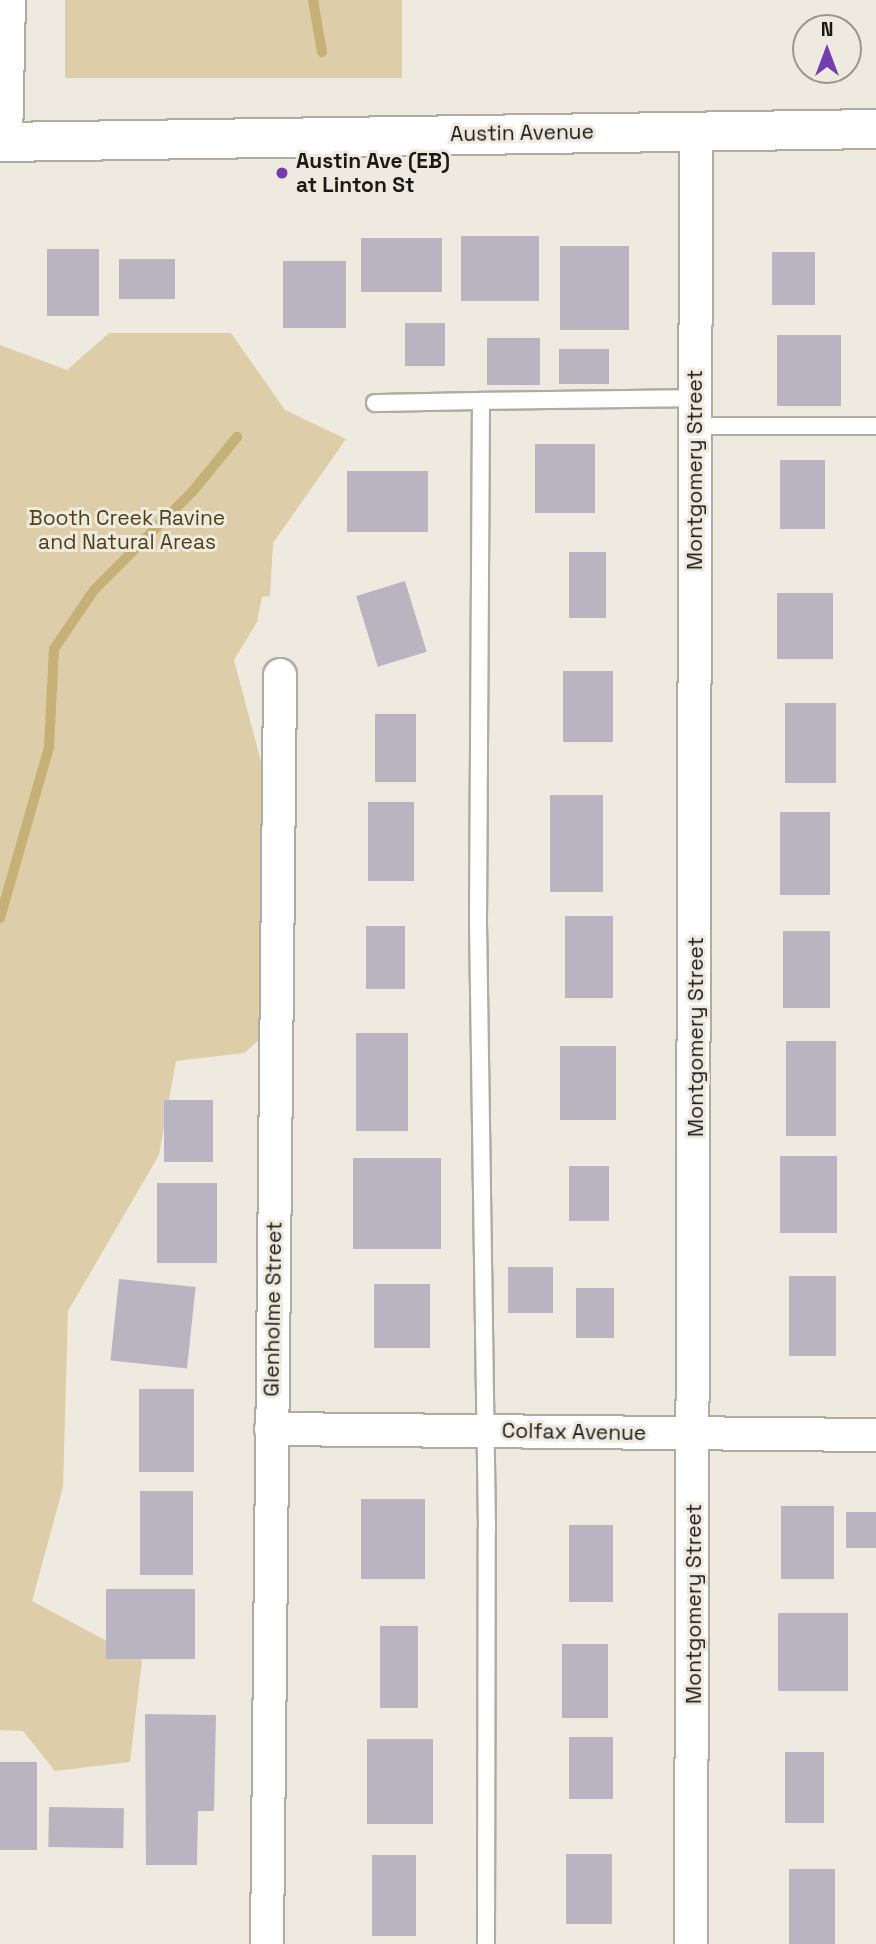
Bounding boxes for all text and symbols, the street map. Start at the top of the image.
north arrow [792,14,862,84]
text: N [821,17,833,42]
street label: Austin Avenue [450,119,594,147]
place label: Austin Ave (EB) at Linton St [296,148,450,198]
marker: Austin Ave (EB) at Linton St [274,165,290,181]
street label: Montgomery Street [682,370,708,570]
park label: Booth Creek Ravine and Natural Areas [29,505,225,555]
street label: Montgomery Street [683,937,709,1137]
street label: Glenholme Street [259,1221,287,1397]
street label: Colfax Avenue [501,1418,647,1446]
street label: Montgomery Street [681,1504,707,1704]

